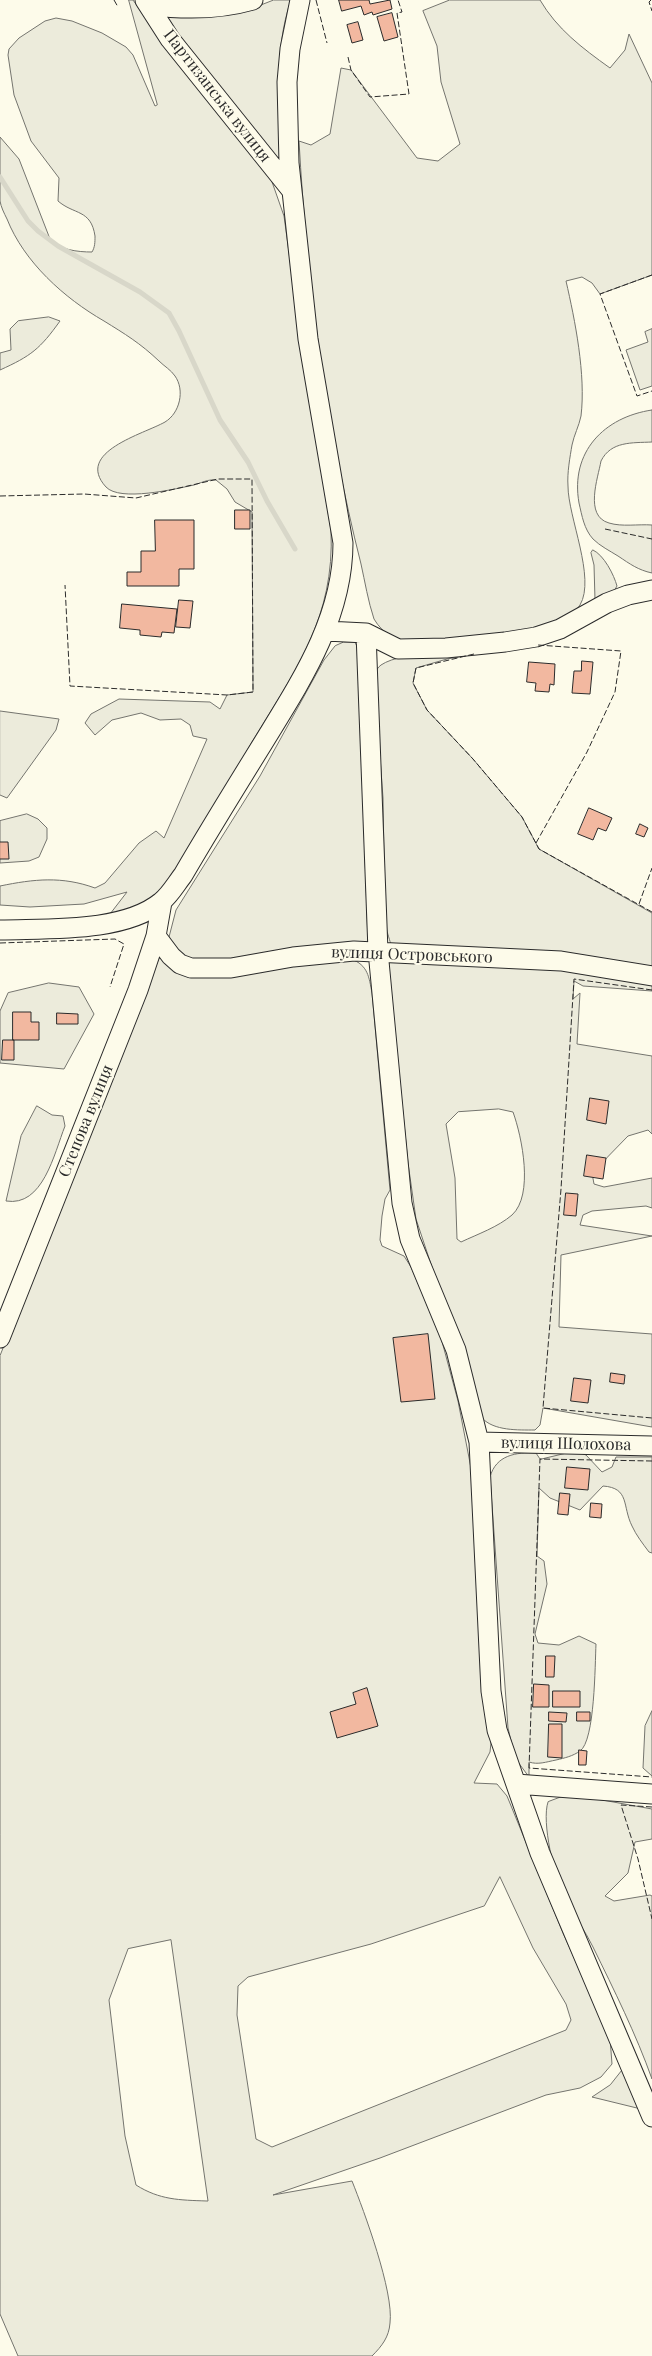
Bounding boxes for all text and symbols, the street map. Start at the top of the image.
street label: Партизанська вулиця [159,26,275,166]
street label: вулиця Островського [331,943,493,967]
street label: Степова вулиця [55,1062,117,1180]
street label: вулиця Шолохова [501,1433,631,1455]

